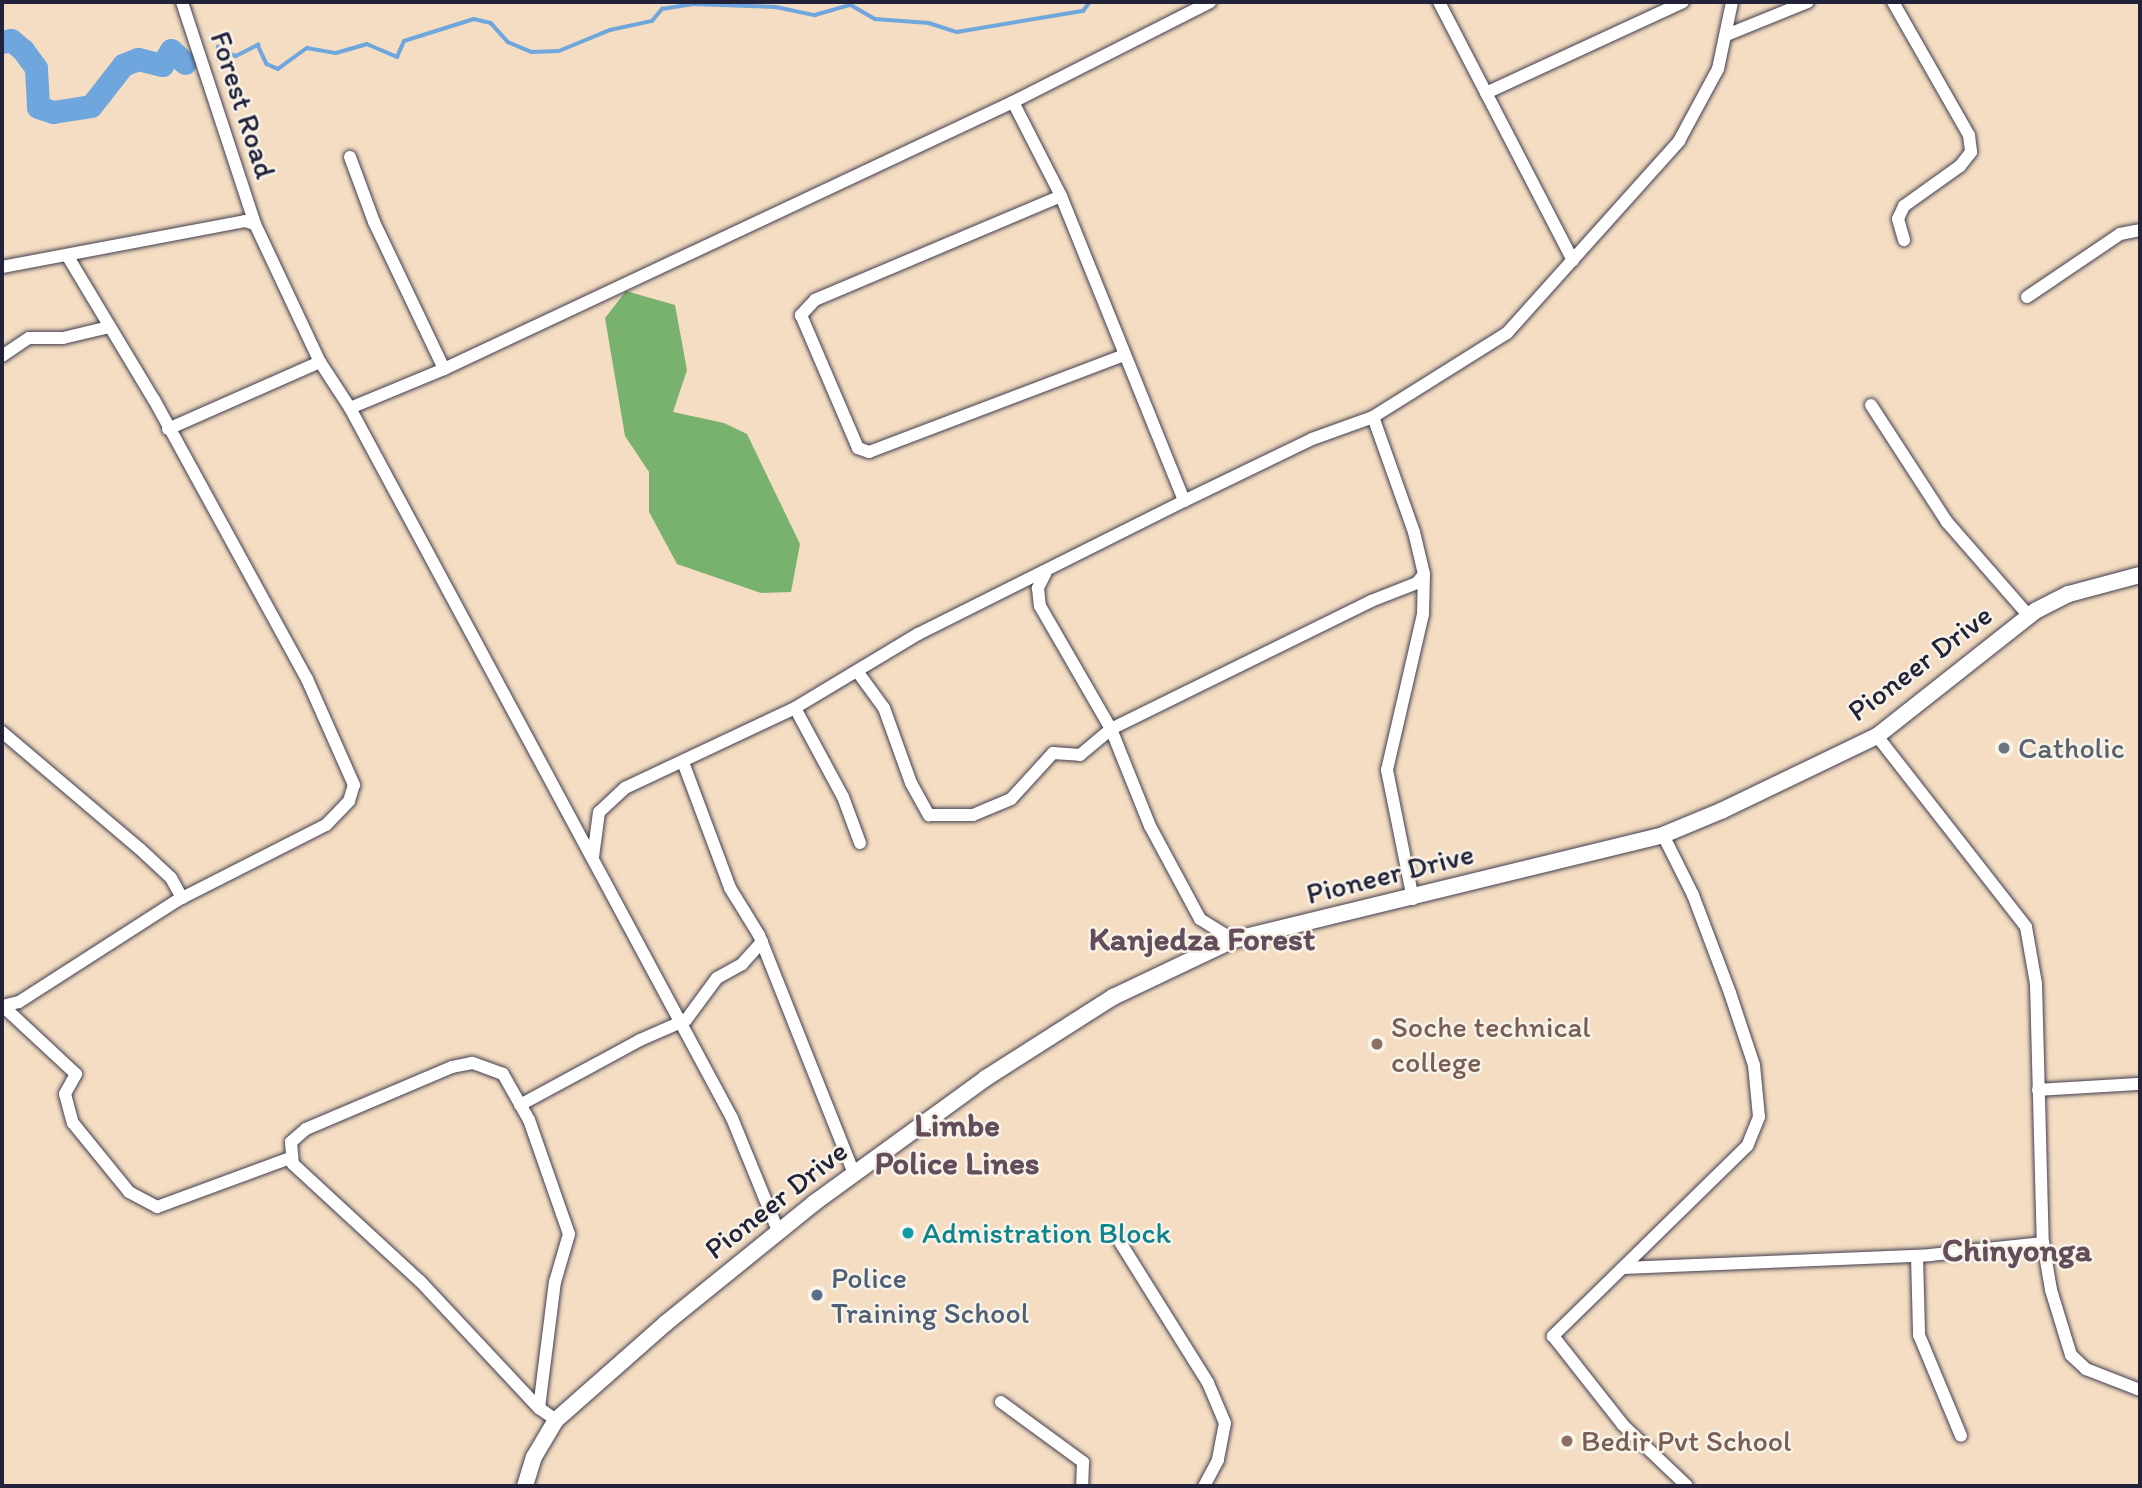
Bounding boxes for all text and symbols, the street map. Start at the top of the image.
street label: Forest Road [202,27,284,183]
street label: Pioneer Drive [1841,597,1999,729]
place label: Catholic [2018,730,2125,766]
marker: Catholic [1996,740,2012,756]
street label: Pioneer Drive [1302,836,1478,912]
district label: Kanjedza Forest [1088,919,1316,959]
place label: Soche technical college [1391,1009,1591,1080]
marker: Soche technical college [1369,1036,1385,1052]
district label: Limbe Police Lines [875,1105,1039,1183]
street label: Pioneer Drive [697,1133,855,1267]
place label: Admistration Block [922,1215,1171,1251]
marker: Admistration Block [900,1225,916,1241]
district label: Chinyonga [1942,1230,2092,1270]
place label: Police Training School [831,1260,1029,1330]
marker: Police Training School [809,1287,825,1303]
place label: Bedir Pvt School [1581,1423,1791,1459]
marker: Bedir Pvt School [1559,1433,1575,1449]

